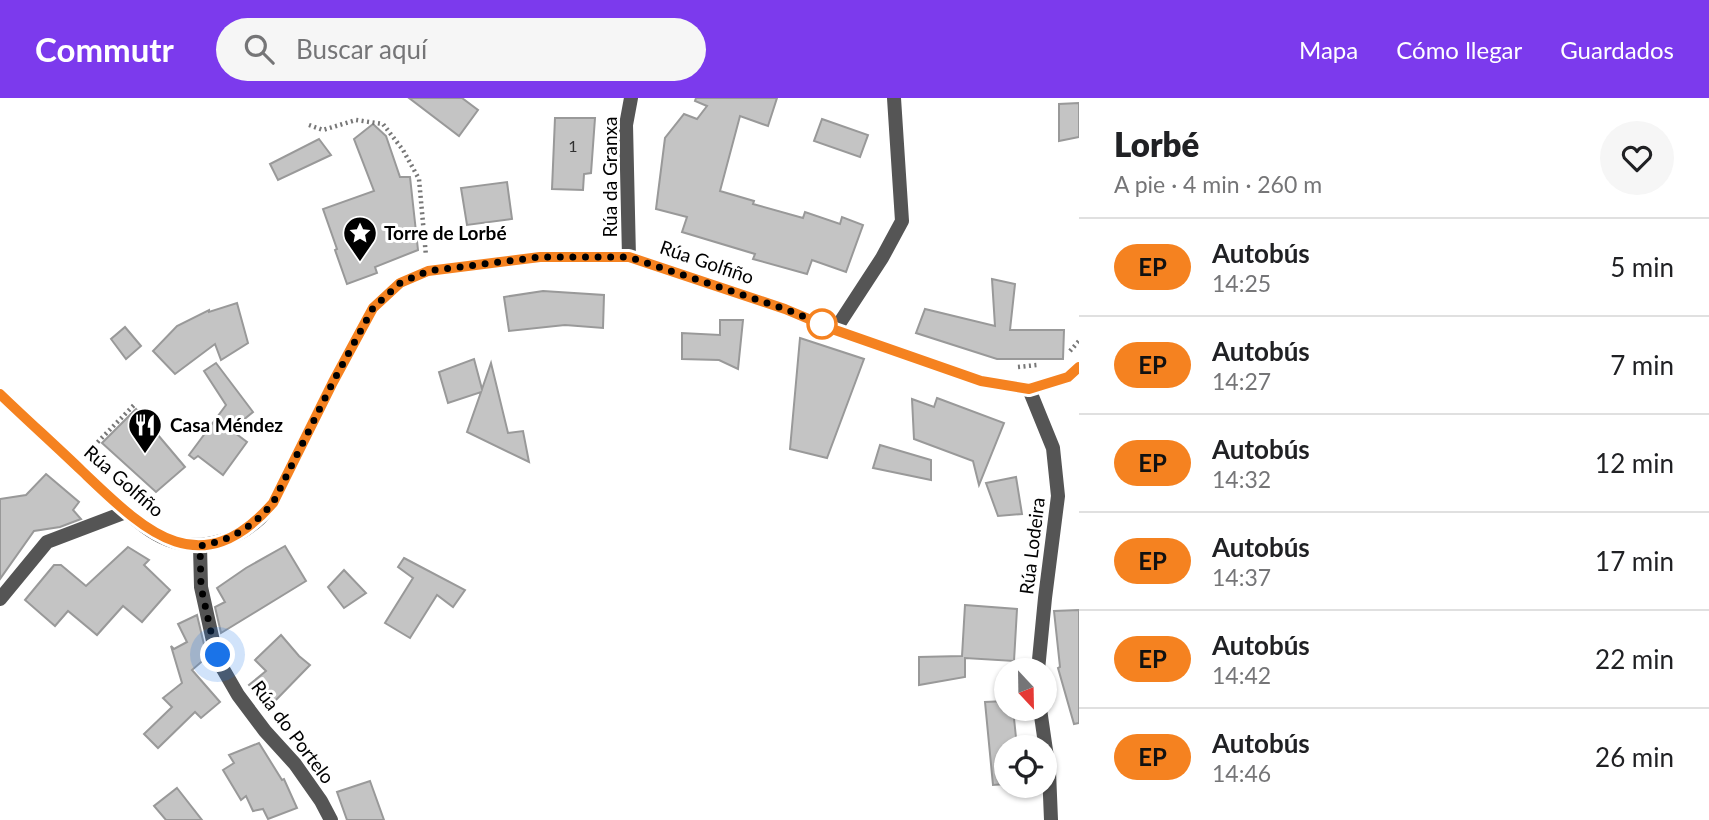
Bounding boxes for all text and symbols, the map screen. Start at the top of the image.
search box [216,18,706,81]
text: Commutr [35,29,174,69]
icon: search [240,30,278,68]
text: Buscar aquí [296,33,427,65]
text: Mapa [1299,35,1358,64]
text: Cómo llegar [1396,35,1522,64]
text: Guardados [1560,35,1674,64]
street label: Rúa da Granxa [598,117,621,237]
button: heart [1600,121,1674,195]
text: Lorbé [1114,124,1199,164]
house number: 1 [568,136,578,155]
text: A pie · 4 min · 260 m [1114,170,1322,198]
place icon: Torre de Lorbé [341,214,379,263]
place label: Torre de Lorbé [384,221,507,244]
street label: Rúa Golfiño [657,235,757,288]
text: Autobús [1212,237,1310,269]
text: 5 min [1610,251,1674,283]
text: EP [1138,252,1167,281]
text: 14:25 [1212,269,1271,297]
unlabelled marker [807,309,837,339]
text: Autobús [1212,335,1310,367]
text: 7 min [1610,349,1674,381]
text: EP [1138,350,1167,379]
text: 14:27 [1212,367,1271,395]
restaurant icon: Casa Méndez [126,406,164,455]
place label: Casa Méndez [170,413,283,436]
text: Autobús [1212,433,1310,465]
street label: Rúa Golfiño [80,440,169,521]
text: 12 min [1595,447,1674,479]
text: EP [1138,448,1167,477]
text: 14:32 [1212,465,1271,493]
street label: Rúa Lodeira [1014,496,1049,596]
text: Autobús [1212,531,1310,563]
text: 17 min [1595,545,1674,577]
text: EP [1138,546,1167,575]
text: 14:37 [1212,563,1271,591]
text: Autobús [1212,629,1310,661]
your location [200,637,235,672]
text: 22 min [1595,643,1674,675]
text: EP [1138,644,1167,673]
north arrow [994,658,1057,721]
map controls [994,658,1057,798]
text: 14:42 [1212,661,1271,689]
street label: Rúa do Portelo [247,676,340,788]
text: Autobús [1212,727,1310,759]
button: locate [994,735,1057,798]
text: 26 min [1595,741,1674,773]
text: EP [1138,742,1167,771]
text: 14:46 [1212,759,1271,787]

